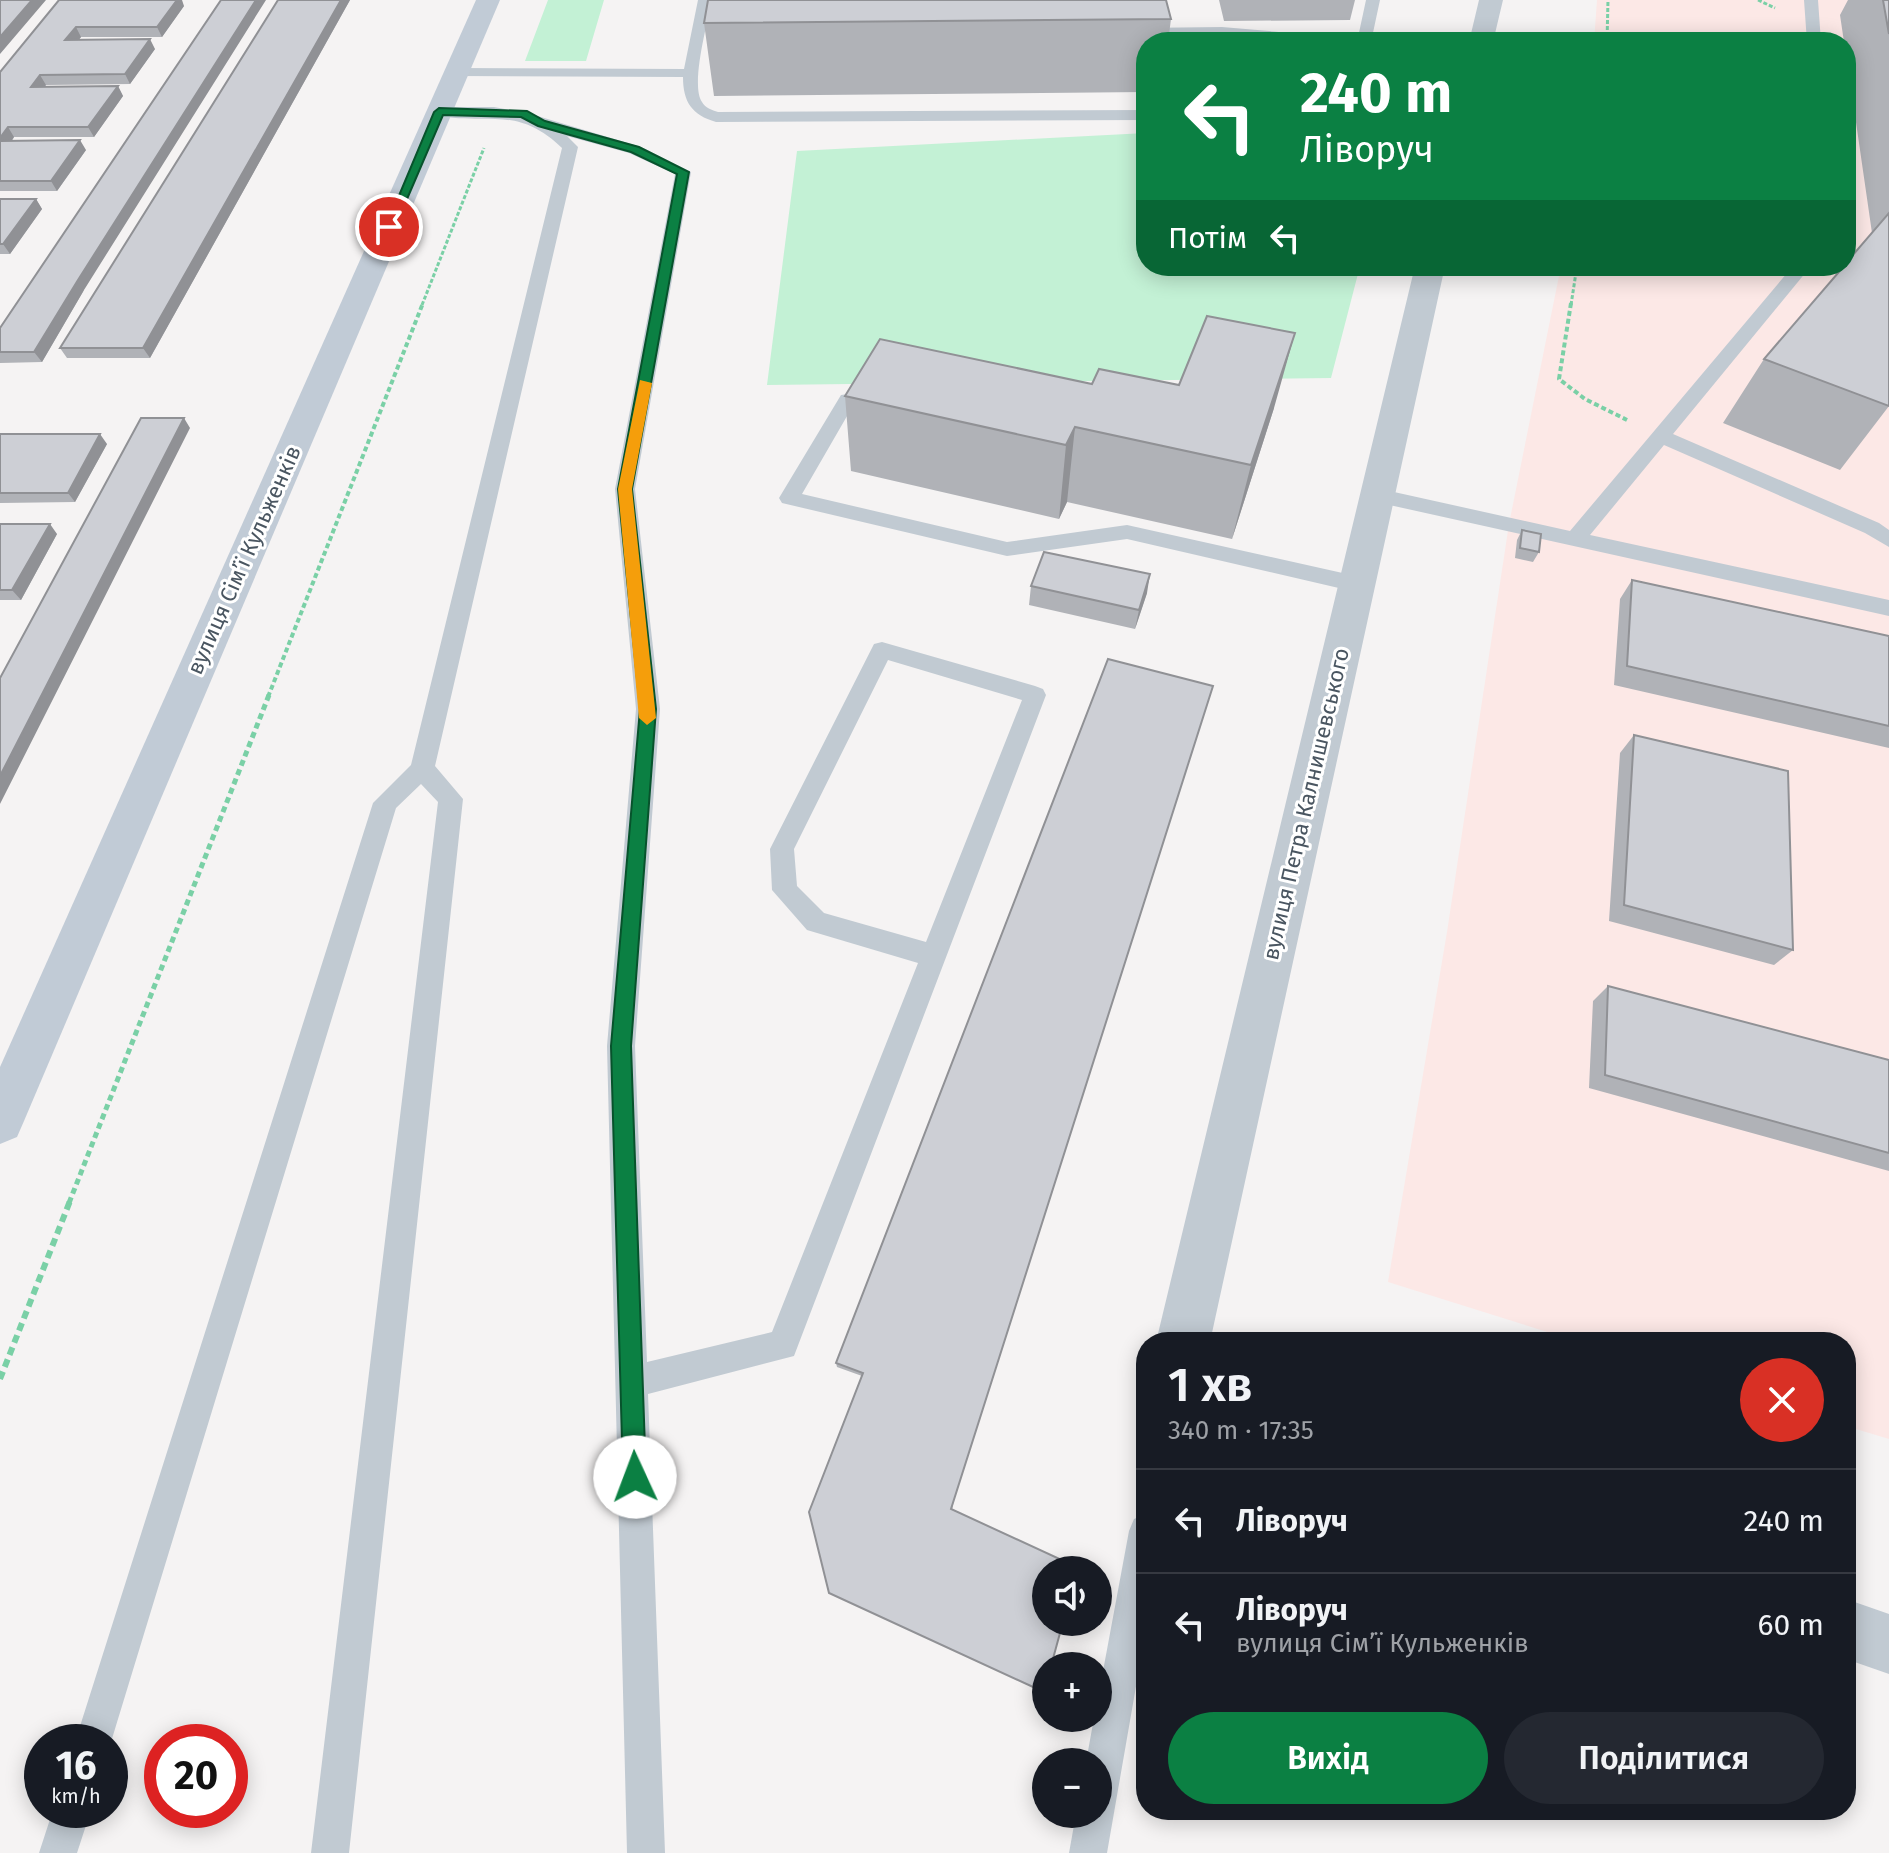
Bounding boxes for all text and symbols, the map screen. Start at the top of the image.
text: 240 m [1300,60,1452,127]
icon: left [1168,64,1272,168]
text: Ліворуч [1300,128,1434,172]
pin [355,193,423,261]
icon: arrive [367,205,411,249]
icon: left [1263,216,1307,260]
text: Потім [1168,220,1247,256]
street label: вулиця Сімʼї Кульженків [181,441,307,679]
street label: вулиця Петра Калнишевського [1257,645,1355,963]
text: 1 хв [1168,1356,1253,1414]
button: close [1740,1358,1824,1442]
text: 340 m · 17:35 [1168,1415,1314,1446]
position arrow [593,1435,677,1519]
icon: left [1168,1499,1212,1543]
text: Ліворуч [1236,1503,1348,1539]
text: 240 m [1744,1503,1824,1539]
map controls [1032,1556,1112,1828]
button: sound [1032,1556,1112,1636]
text: Ліворуч [1236,1592,1348,1628]
icon: left [1168,1603,1212,1647]
text: 60 m [1758,1607,1824,1643]
text: вулиця Сімʼї Кульженків [1236,1628,1529,1659]
button: + [1032,1652,1112,1732]
button: Вихід [1168,1712,1488,1804]
button: Поділитися [1504,1712,1824,1804]
speed limit sign: 20 [144,1724,248,1828]
text: 16 [55,1742,97,1790]
button: − [1032,1748,1112,1828]
text: km/h [51,1784,101,1808]

